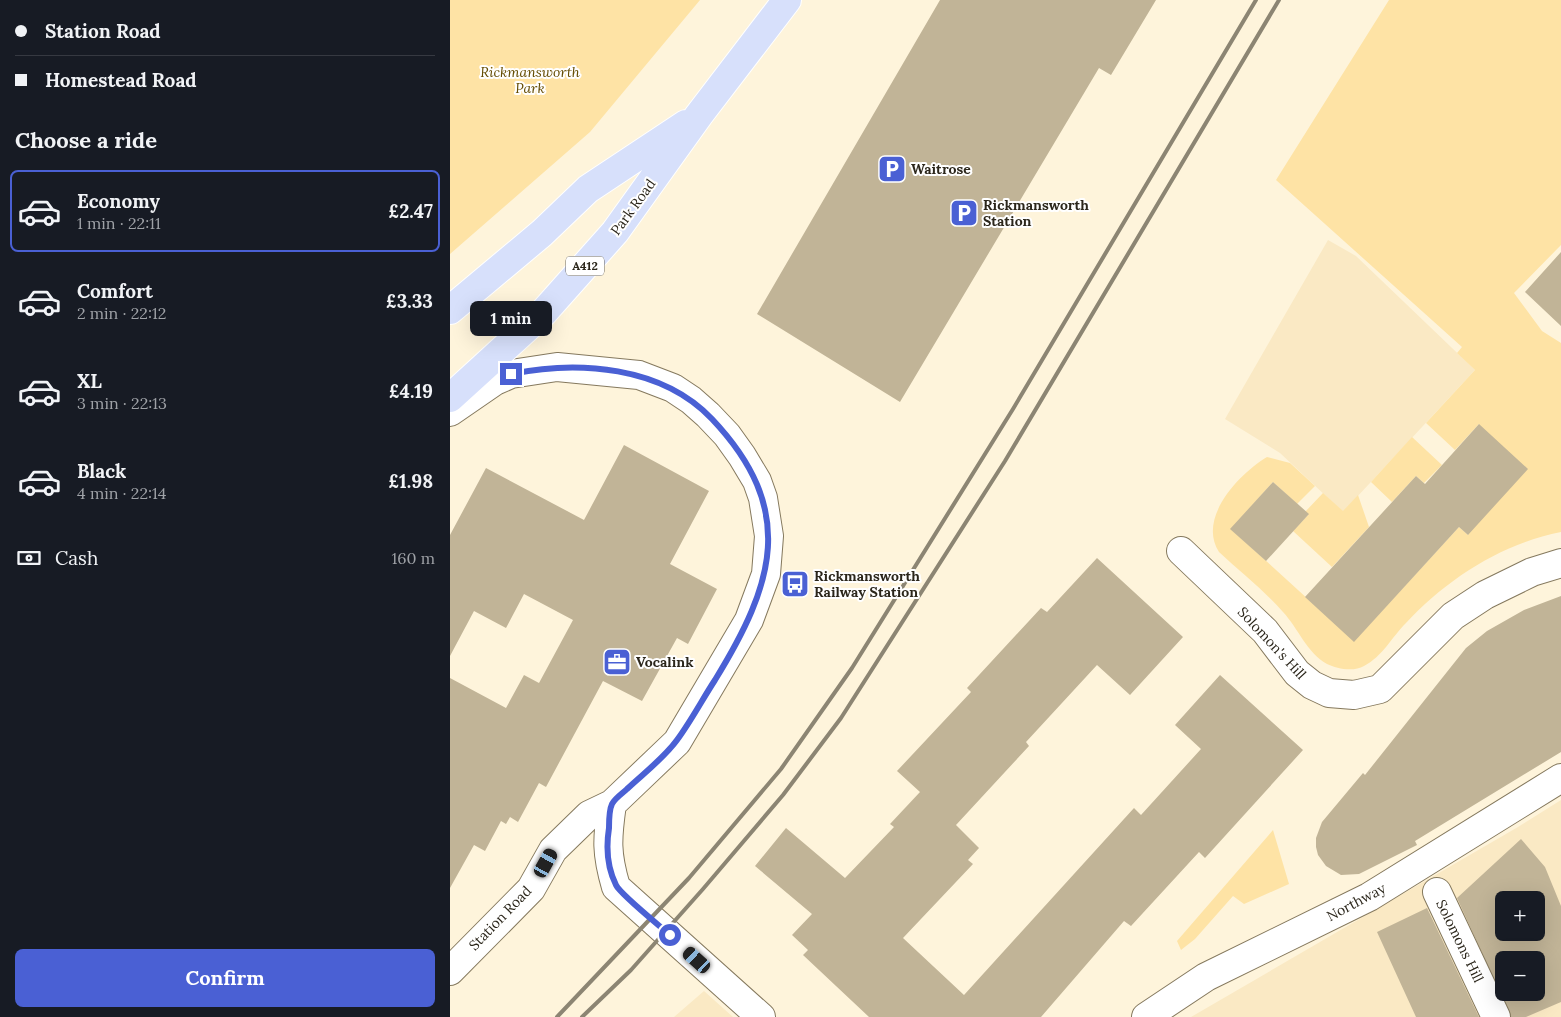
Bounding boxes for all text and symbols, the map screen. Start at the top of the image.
text: Station Road [45,19,161,43]
park label: Rickmansworth Park [480,63,580,97]
text: Homestead Road [45,68,197,92]
text: Choose a ride [15,126,157,154]
parking icon: Waitrose [877,154,907,184]
place label: Waitrose [911,160,971,178]
street label: Park Road [607,175,659,239]
icon: car [17,189,62,234]
text: Economy [77,189,160,213]
place label: Rickmansworth Station [983,196,1089,230]
parking icon: Rickmansworth Station [949,198,979,228]
text: £2.47 [388,199,433,223]
text: 1 min · 22:11 [77,213,161,233]
road number: A412 [566,256,604,276]
icon: car [17,279,62,324]
text: Comfort [77,279,153,303]
text: £3.33 [386,289,433,313]
callout: 1 min [470,302,552,336]
text: 2 min · 22:12 [77,303,166,323]
text: 1 min [491,308,531,328]
route end [500,363,522,385]
icon: car [17,369,62,414]
text: XL [77,369,102,393]
text: £4.19 [389,379,433,403]
text: 3 min · 22:13 [77,393,167,413]
icon: car [17,459,62,504]
text: Black [77,459,126,483]
text: £1.98 [388,469,433,493]
text: 4 min · 22:14 [77,483,167,503]
icon: cash [15,544,43,572]
text: Cash [55,546,98,570]
text: 160 m [391,548,435,568]
place label: Rickmansworth Railway Station [814,567,920,601]
bus stop icon: Rickmansworth Railway Station [780,569,810,599]
street label: Solomon's Hill [1234,603,1310,683]
office icon: Vocalink [602,647,632,677]
place label: Vocalink [636,653,694,671]
car [532,846,559,880]
street label: Northway [1323,879,1389,925]
street label: Station Road [465,882,535,954]
map controls [1495,891,1545,1001]
button: + [1495,891,1545,941]
street label: Solomons Hill [1432,897,1488,985]
route start [659,924,681,946]
car [680,944,713,976]
button: Confirm [15,949,435,1007]
button: − [1495,951,1545,1001]

